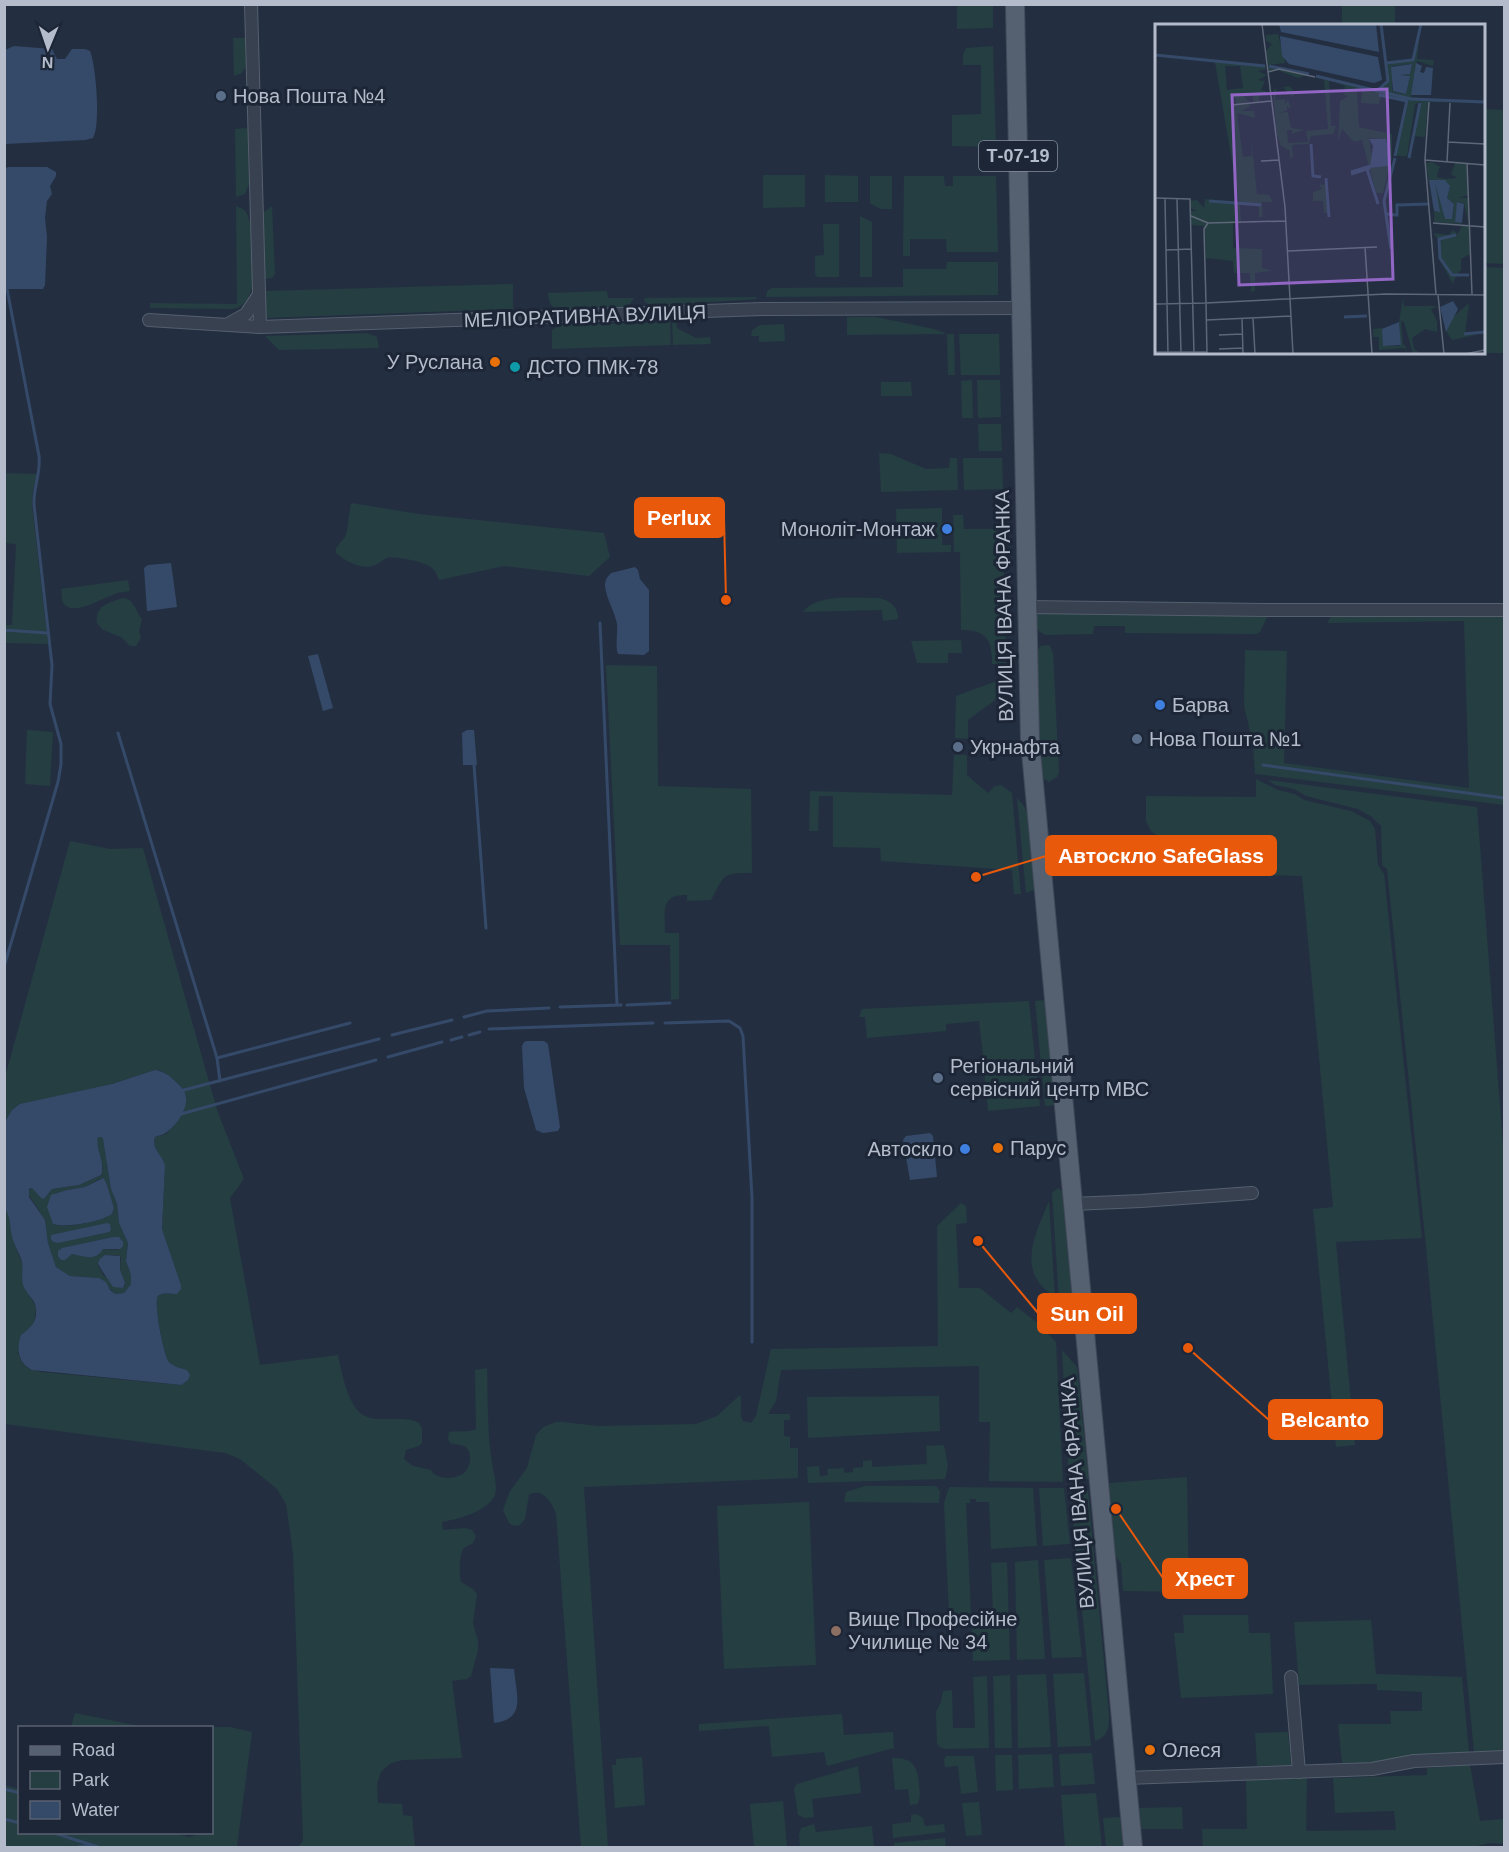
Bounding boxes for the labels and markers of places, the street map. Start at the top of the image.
place label: Нова Пошта №4 [233,85,385,107]
marker: Нова Пошта №4 [214,89,228,103]
place label: У Руслана [387,351,484,373]
marker: У Руслана [488,355,502,369]
place label: ДСТО ПМК-78 [527,356,658,378]
marker: ДСТО ПМК-78 [508,360,522,374]
callout: Perlux [635,498,724,537]
place label: Моноліт-Монтаж [781,518,936,540]
marker: Моноліт-Монтаж [940,522,954,536]
place label: Барва [1172,694,1230,716]
marker: Барва [1153,698,1167,712]
place label: Нова Пошта №1 [1149,728,1301,750]
marker: Нова Пошта №1 [1130,732,1144,746]
place label: Укрнафта [970,736,1061,758]
marker: Укрнафта [951,740,965,754]
callout: Автоскло SafeGlass [1046,836,1276,875]
place label: Регіональний сервісний центр МВС [950,1055,1149,1100]
marker: Регіональний сервісний центр МВС [931,1071,945,1085]
place label: Парус [1010,1137,1066,1159]
place label: Автоскло [867,1138,953,1160]
marker: Парус [991,1141,1005,1155]
marker: Автоскло [958,1142,972,1156]
callout: Sun Oil [1038,1294,1136,1333]
callout: Belcanto [1269,1400,1382,1439]
callout: Хрест [1163,1559,1247,1598]
place label: Вище Професійне Училище № 34 [848,1608,1017,1653]
marker: Вище Професійне Училище № 34 [829,1624,843,1638]
place label: Олеся [1162,1739,1221,1761]
marker: Олеся [1143,1743,1157,1757]

